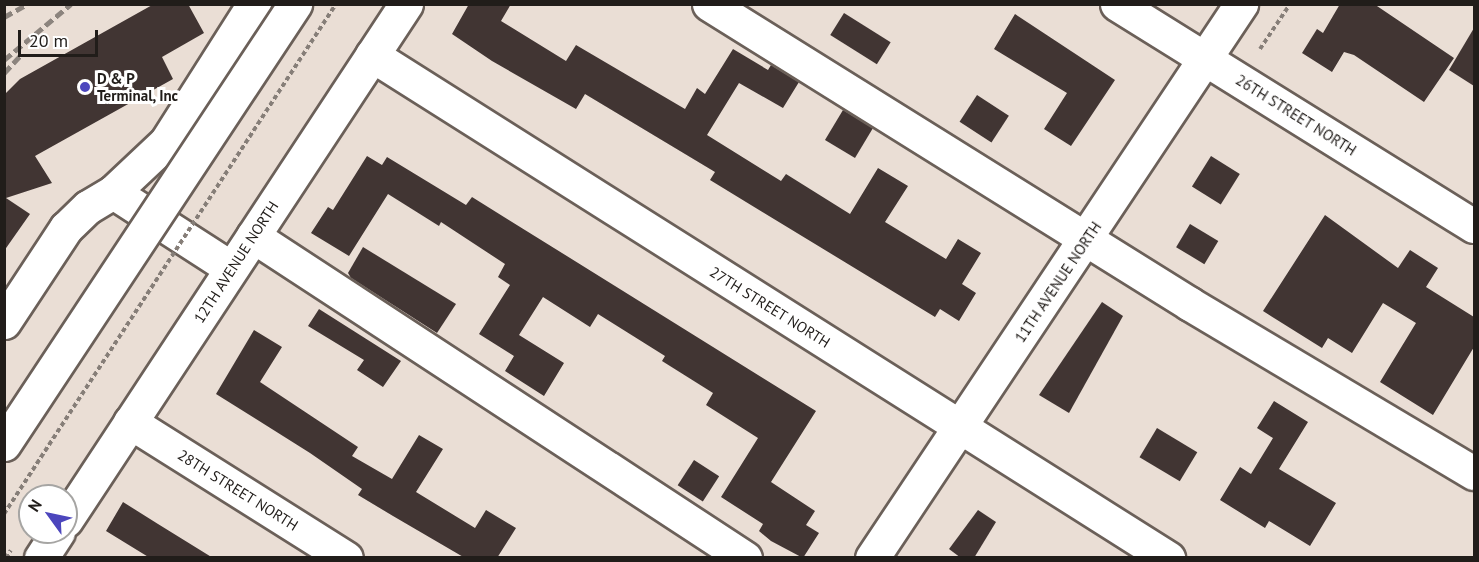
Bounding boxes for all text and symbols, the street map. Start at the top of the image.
scale bar [21,18,100,56]
text: 20 m [29,29,68,52]
place label: D & P Terminal, Inc [97,69,179,104]
street label: 26TH STREET NORTH [1232,70,1360,160]
marker: D & P Terminal, Inc [78,80,92,94]
street label: 12TH AVENUE NORTH [190,198,282,326]
street label: 11TH AVENUE NORTH [1011,218,1105,346]
street label: 27TH STREET NORTH [706,262,834,352]
street label: 28TH STREET NORTH [174,445,302,535]
north arrow [18,484,78,544]
text: N [23,495,46,515]

